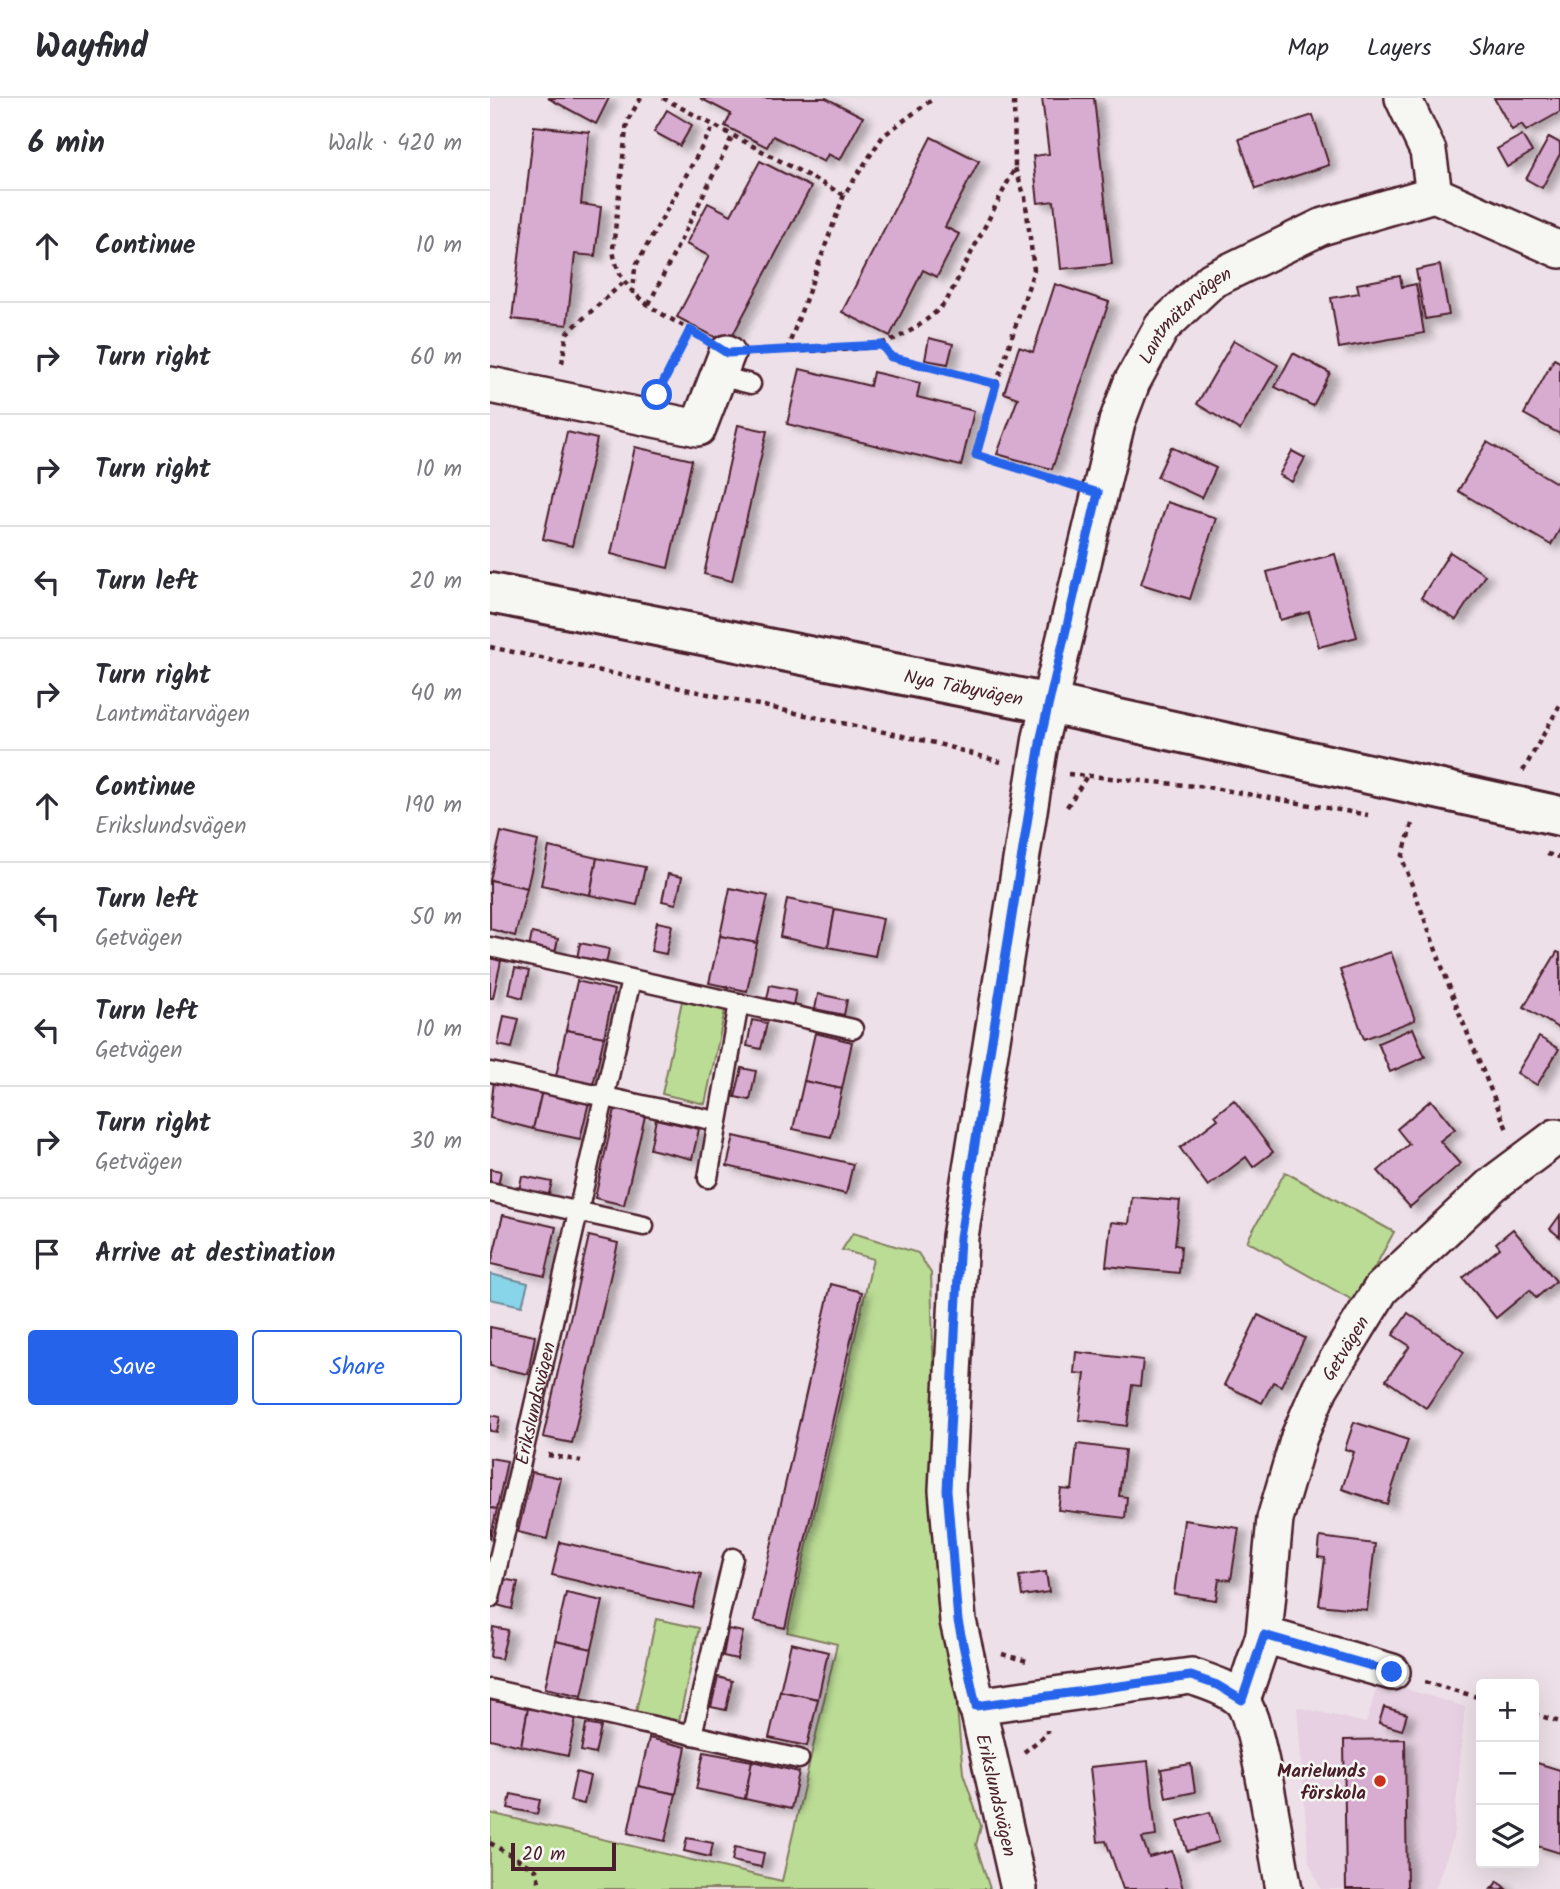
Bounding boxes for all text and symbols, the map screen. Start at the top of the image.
text: Wayfind [35,22,148,75]
text: Map [1287,29,1329,68]
text: Layers [1367,29,1431,68]
text: Share [1469,29,1525,68]
text: 6 min [28,120,105,168]
text: Walk · 420 m [328,126,462,162]
text: Continue [95,225,196,267]
icon: ahead [28,227,66,265]
text: 10 m [416,228,462,264]
street label: Lantmätarvägen [1132,260,1237,370]
text: Turn right [95,337,211,379]
icon: right [28,339,66,377]
text: 60 m [410,340,462,376]
route start [641,379,672,410]
text: Turn right [95,449,211,491]
icon: right [28,451,66,489]
text: 10 m [416,452,462,488]
text: Turn left [95,561,198,603]
icon: left [28,563,66,601]
text: 20 m [410,564,462,600]
text: Turn right [95,655,211,697]
street label: Nya Täbyvägen [901,662,1026,715]
icon: right [28,675,66,713]
text: 40 m [410,676,462,712]
text: Lantmätarvägen [95,697,250,733]
text: Continue [95,767,196,809]
icon: ahead [28,787,66,825]
text: 190 m [405,788,462,824]
text: Erikslundsvägen [95,809,246,845]
text: Turn left [95,879,198,921]
icon: left [28,899,66,937]
text: 50 m [411,900,462,936]
text: Getvägen [95,921,182,957]
text: Turn left [95,991,198,1033]
icon: left [28,1011,66,1049]
text: 10 m [416,1012,462,1048]
text: Getvägen [95,1033,182,1069]
text: Turn right [95,1103,211,1145]
icon: right [28,1123,66,1161]
text: 30 m [410,1124,462,1160]
text: Getvägen [95,1145,182,1181]
text: Arrive at destination [95,1233,335,1275]
icon: arrive [28,1235,66,1273]
street label: Getvägen [1315,1310,1378,1388]
button: Save [28,1330,238,1405]
button: Share [252,1330,462,1405]
street label: Erikslundsvägen [508,1339,565,1468]
route end [1376,1656,1407,1687]
map controls [1476,1679,1539,1868]
button: + [1476,1679,1539,1742]
street label: Erikslundsvägen [966,1731,1024,1860]
button: − [1476,1742,1539,1805]
place label: Marielunds förskola [1277,1757,1366,1809]
marker: Marielunds förskola [1372,1773,1388,1789]
button: layers [1476,1805,1539,1868]
scale bar [511,1840,616,1872]
text: 20 m [522,1840,565,1870]

